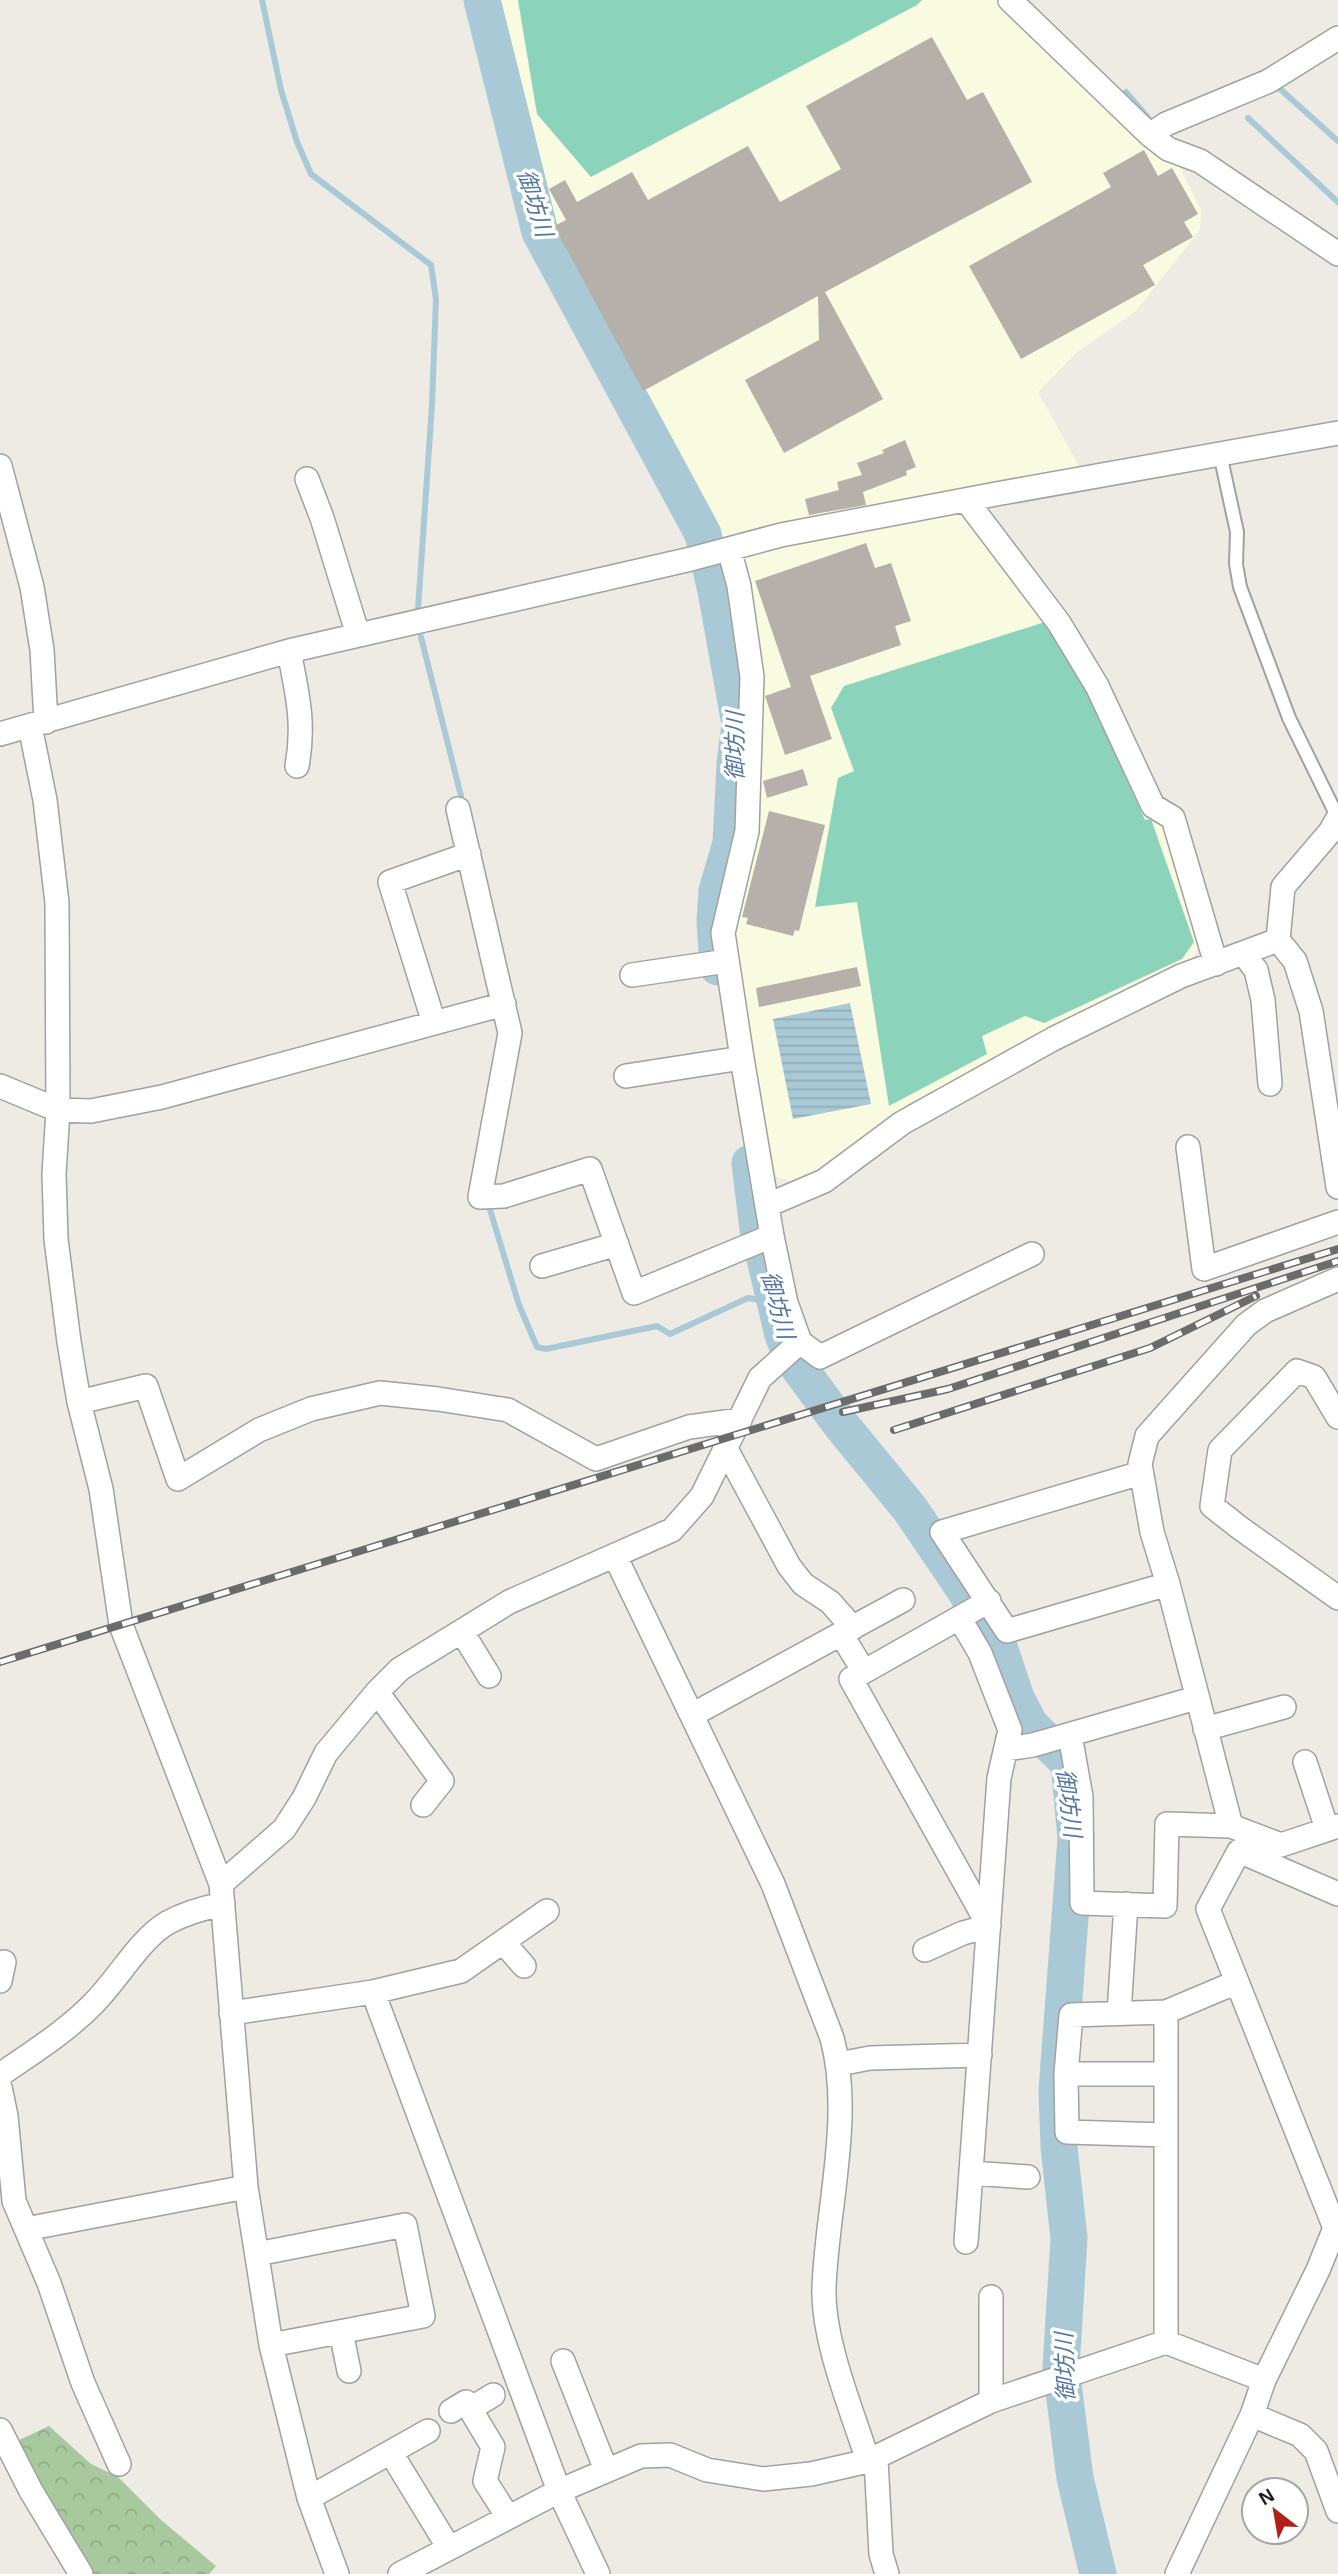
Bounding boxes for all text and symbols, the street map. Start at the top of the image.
water label: 御坊川 [512,166,558,243]
water label: 御坊川 [722,709,748,781]
water label: 御坊川 [757,1268,800,1345]
water label: 御坊川 [1052,1767,1086,1842]
water label: 御坊川 [1051,2329,1079,2402]
north arrow [1240,2476,1310,2546]
text: N [1255,2484,1278,2509]

